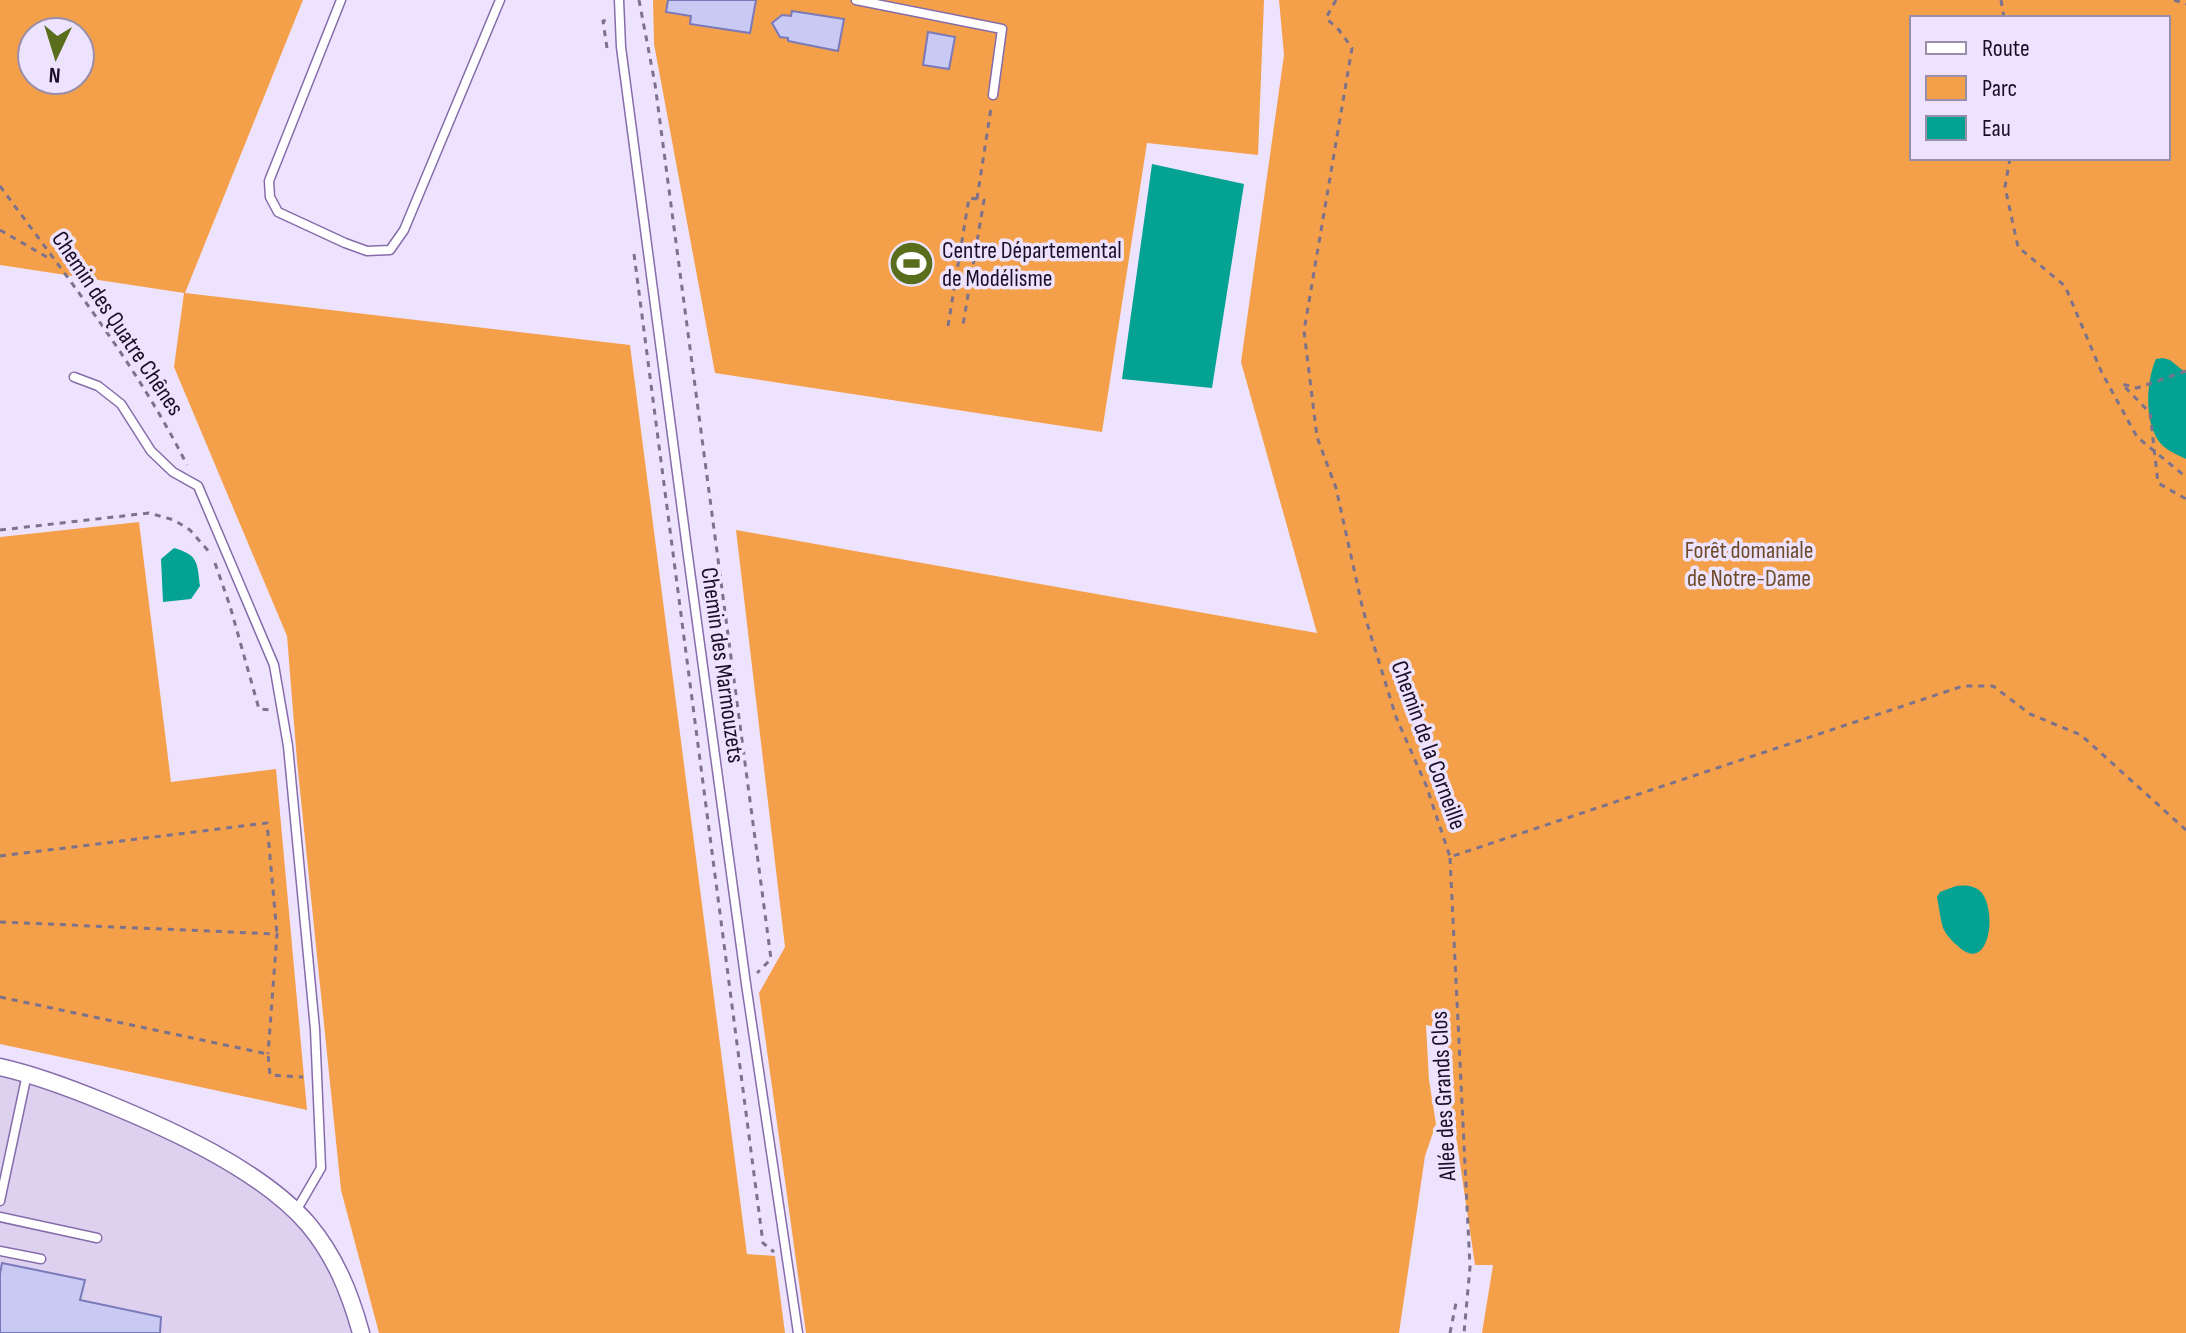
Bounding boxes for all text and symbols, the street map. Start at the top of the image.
north arrow [16,16,96,96]
legend [1910,16,2170,160]
text: Route [1982,34,2030,63]
text: N [48,61,62,88]
text: Parc [1982,74,2017,103]
text: Eau [1982,114,2011,143]
street label: Chemin des Quatre Chênes [45,226,190,421]
place label: Centre Départemental de Modélisme [942,236,1122,293]
sports icon: Centre Départemental de Modélisme [887,240,935,288]
park label: Forêt domaniale de Notre-Dame [1685,536,1813,593]
street label: Chemin des Marmouzets [694,566,751,765]
street label: Chemin de la Corneille [1385,657,1473,834]
street label: Allée des Grands Clos [1425,1010,1462,1183]

